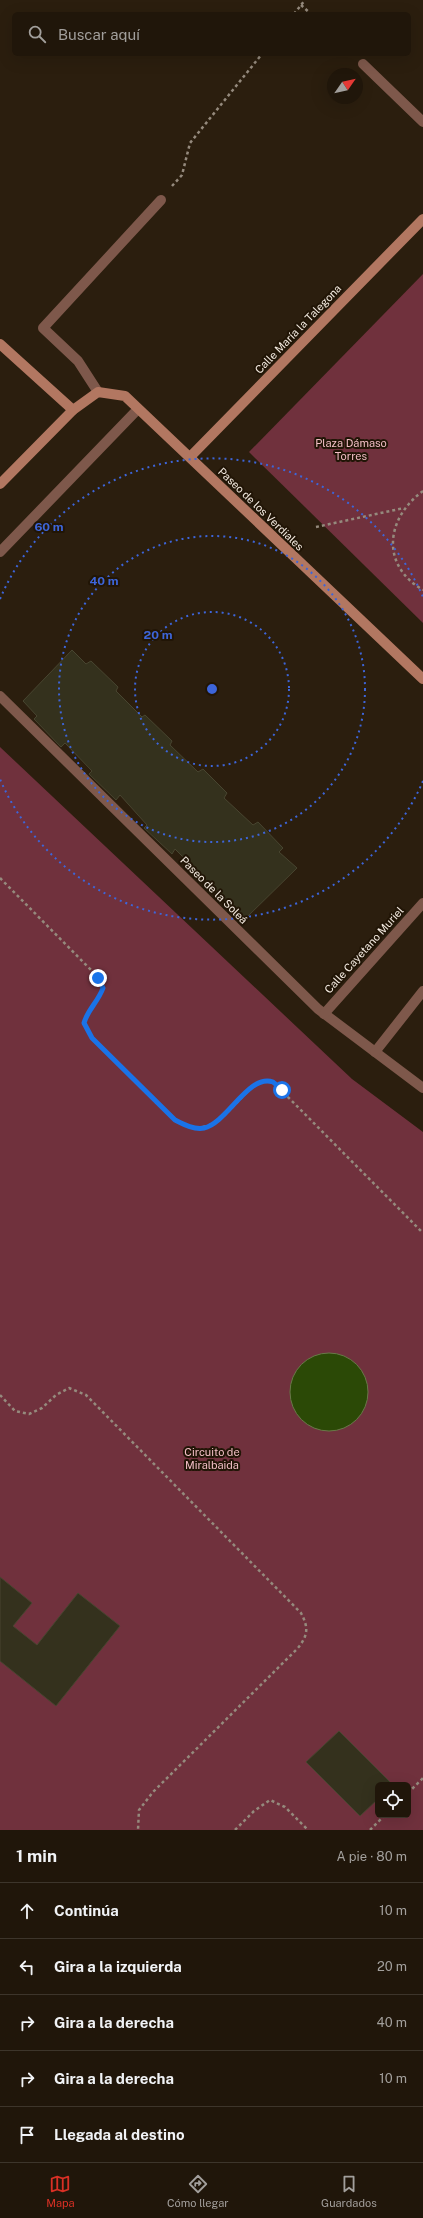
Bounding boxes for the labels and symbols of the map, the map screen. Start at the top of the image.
north arrow [327,68,363,104]
street label: Calle María la Talegona [252,282,344,376]
park label: Plaza Dámaso Torres [315,437,387,462]
street label: Paseo de los Verdiales [216,465,306,553]
text: 60 m [34,520,64,534]
text: 40 m [89,574,119,588]
text: 20 m [144,628,173,642]
centre of rings [205,682,219,696]
street label: Paseo de la Soleá [178,854,250,926]
street label: Calle Cayetano Muriel [322,904,406,996]
route end [89,969,107,987]
route start [273,1081,291,1099]
park label: Circuito de Miralbaida [184,1446,240,1471]

